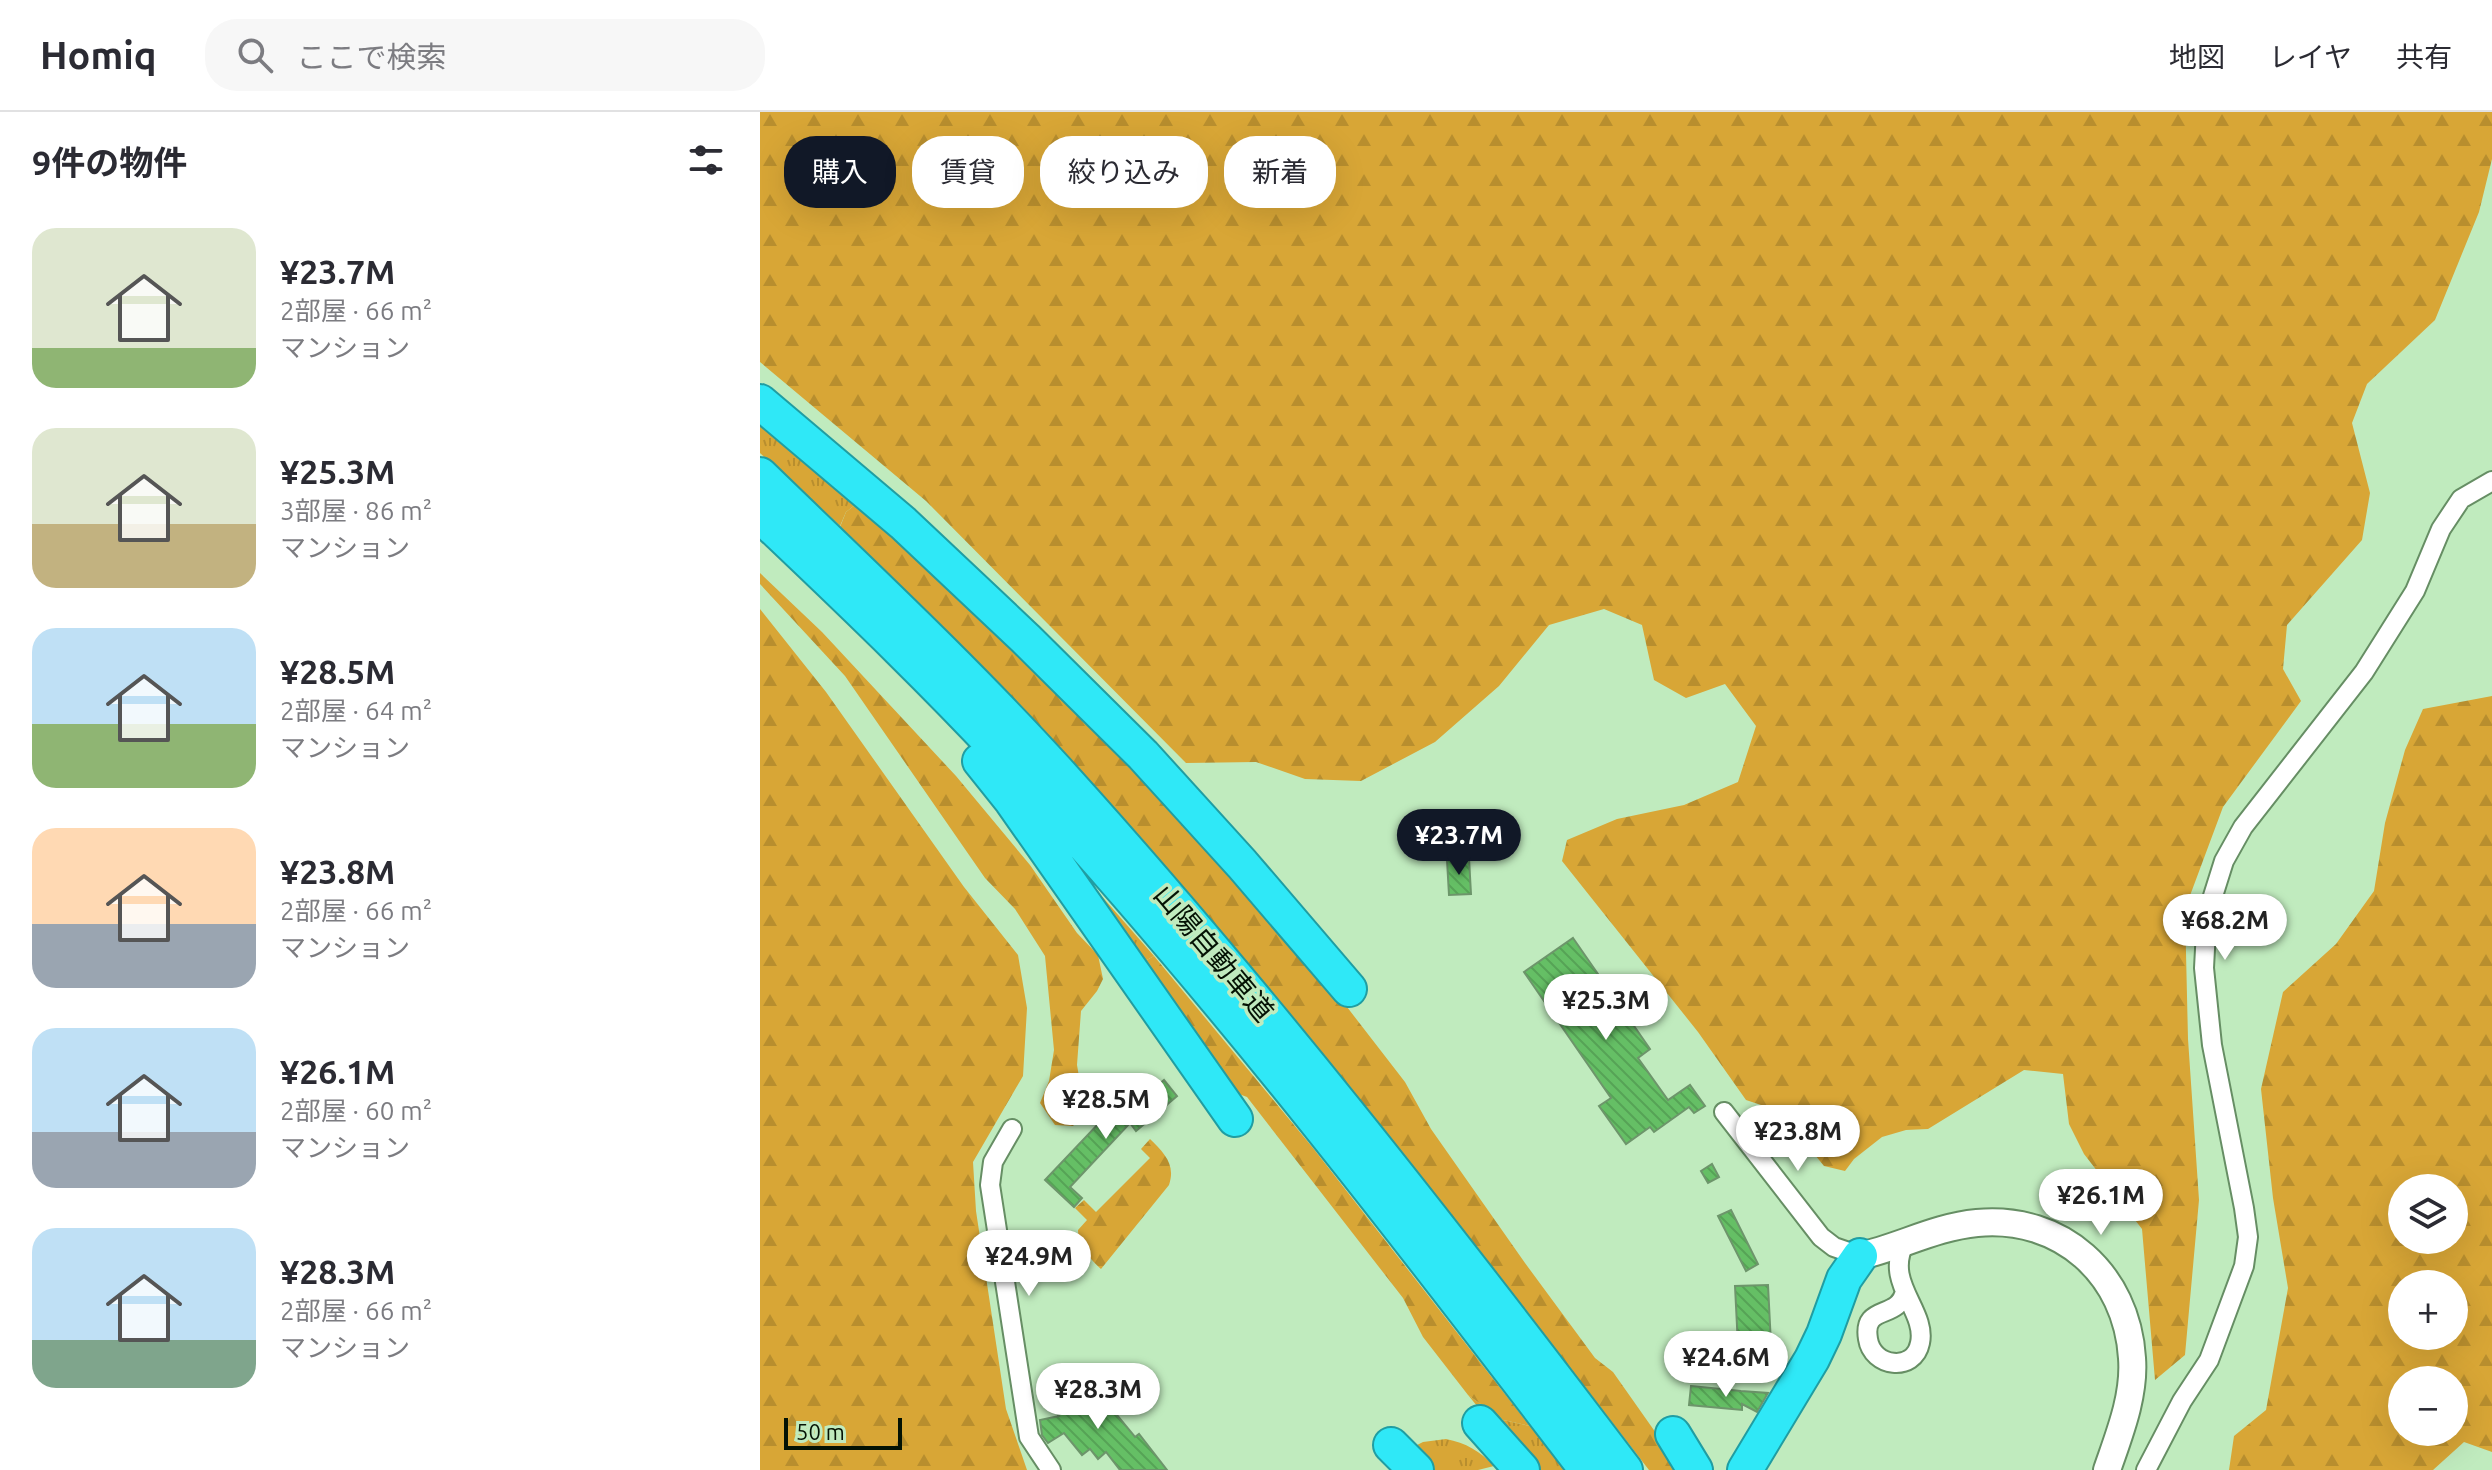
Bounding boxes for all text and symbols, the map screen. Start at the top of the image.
search box [205,19,765,91]
icon: search [233,33,277,77]
text: Homiq [40,34,157,76]
text: ここで検索 [297,40,447,74]
text: 地図 [2169,41,2225,72]
text: レイヤ [2269,41,2352,72]
text: 共有 [2396,41,2452,72]
chip: 購入 [784,136,896,208]
chip: 賃貸 [912,136,1024,208]
chip: 絞り込み [1040,136,1208,208]
chip: 新着 [1224,136,1336,208]
icon: filters [684,138,728,182]
text: 9件の物件 [32,143,187,181]
text: ¥23.7M [280,252,395,290]
icon: home [96,260,192,356]
text: 2部屋 · 66 m² [280,296,432,325]
text: マンション [280,333,410,362]
text: ¥25.3M [280,452,395,490]
icon: home [96,460,192,556]
text: 3部屋 · 86 m² [280,496,432,525]
text: マンション [280,533,410,562]
text: ¥28.5M [280,652,395,690]
icon: home [96,660,192,756]
text: 2部屋 · 64 m² [280,696,432,725]
text: マンション [280,733,410,762]
pin: ¥23.7M [1394,809,1524,877]
text: ¥23.7M [1415,820,1503,849]
text: ¥23.8M [280,852,395,890]
icon: home [96,860,192,956]
street label: 山陽自動車道 [1149,878,1280,1027]
pin: ¥68.2M [2160,894,2290,962]
text: 2部屋 · 66 m² [280,896,432,925]
text: ¥68.2M [2181,905,2269,934]
text: マンション [280,933,410,962]
pin: ¥25.3M [1541,974,1671,1042]
text: ¥25.3M [1562,985,1650,1014]
text: ¥26.1M [280,1052,395,1090]
icon: home [96,1060,192,1156]
pin: ¥28.5M [1041,1073,1171,1141]
text: ¥28.5M [1062,1084,1150,1113]
text: 2部屋 · 60 m² [280,1096,432,1125]
pin: ¥23.8M [1733,1105,1863,1173]
text: ¥23.8M [1754,1116,1842,1145]
text: マンション [280,1133,410,1162]
pin: ¥26.1M [2036,1169,2166,1237]
map controls [2388,1174,2468,1446]
button: layers [2388,1174,2468,1254]
text: ¥26.1M [2057,1180,2145,1209]
pin: ¥24.9M [964,1230,1094,1298]
text: ¥24.9M [985,1241,1073,1270]
text: ¥28.3M [280,1252,395,1290]
icon: home [96,1260,192,1356]
button: + [2388,1270,2468,1350]
text: 2部屋 · 66 m² [280,1296,432,1325]
pin: ¥24.6M [1661,1331,1791,1399]
text: マンション [280,1333,410,1362]
text: ¥24.6M [1682,1342,1770,1371]
pin: ¥28.3M [1033,1363,1163,1431]
button: − [2388,1366,2468,1446]
text: ¥28.3M [1054,1374,1142,1403]
scale bar [784,1414,902,1450]
text: 50 m [796,1419,845,1444]

